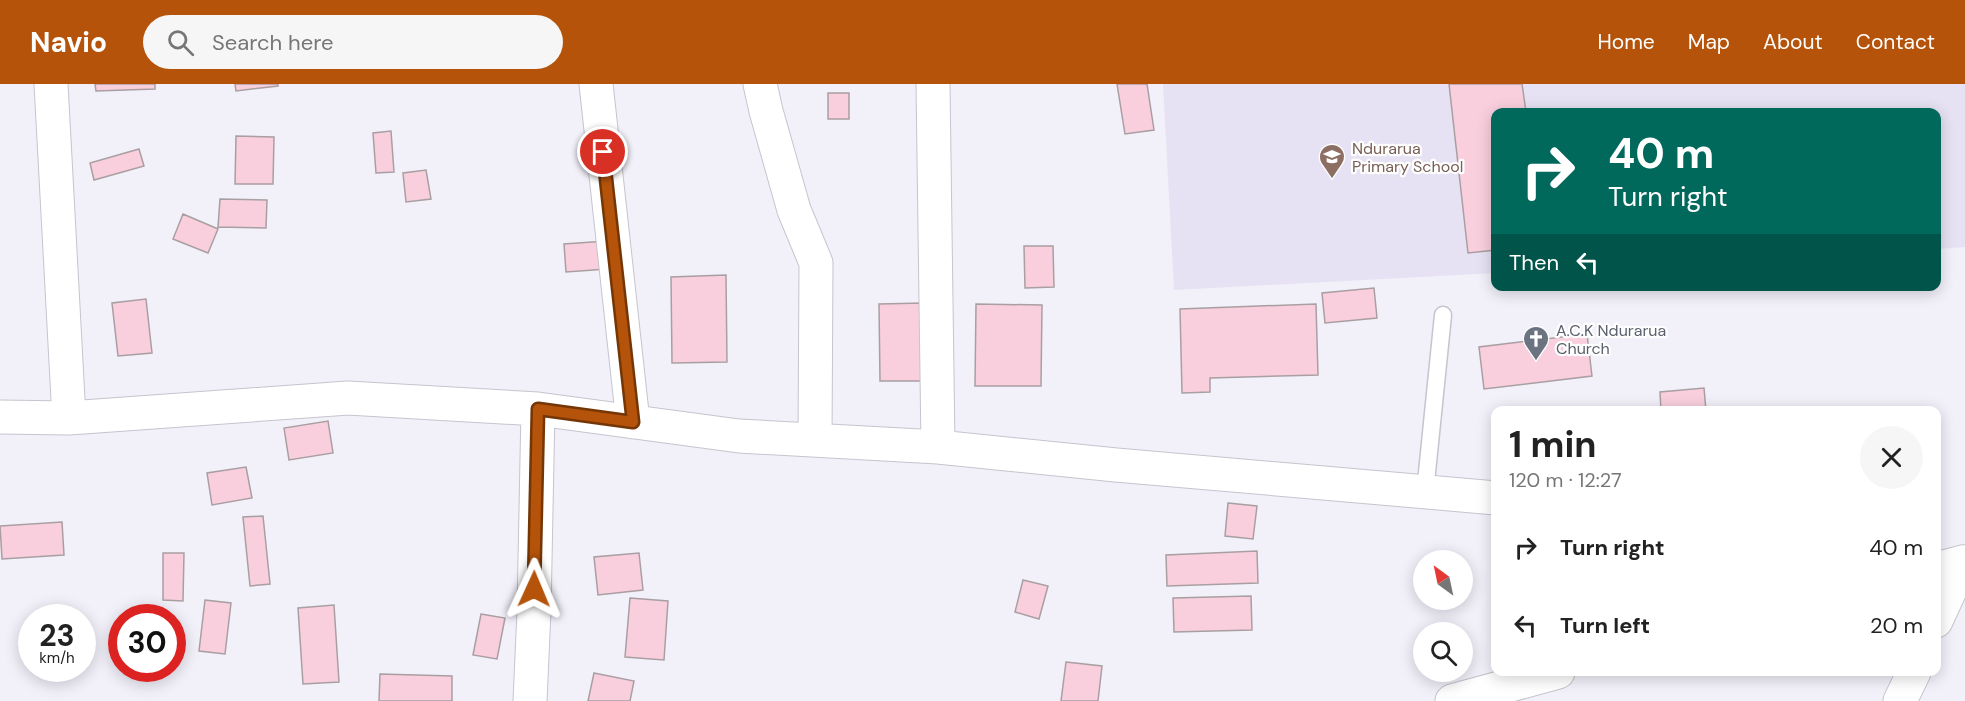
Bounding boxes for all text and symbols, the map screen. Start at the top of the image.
search box [143,15,563,69]
text: Navio [30,24,107,61]
icon: search [164,26,197,59]
text: Search here [212,28,333,57]
text: Home [1597,28,1655,56]
text: Map [1688,28,1730,56]
text: About [1763,28,1823,56]
text: Contact [1856,28,1935,56]
pin [577,126,628,177]
text: 40 m [1608,126,1714,181]
icon: right [1509,132,1587,210]
icon: arrive [586,135,619,168]
place label: Ndurarua Primary School [1352,138,1463,177]
school or university icon: Ndurarua Primary School [1317,142,1347,180]
text: Turn right [1608,179,1728,214]
icon: left [1571,246,1604,279]
text: Then [1509,248,1559,277]
place label: A.C.K Ndurarua Church [1556,320,1666,359]
church icon: A.C.K Ndurarua Church [1521,324,1551,362]
text: 1 min [1509,421,1597,468]
button: close [1860,426,1923,489]
text: 120 m · 12:27 [1509,467,1622,493]
icon: right [1509,531,1542,564]
text: Turn right [1560,533,1665,562]
text: 40 m [1869,533,1923,562]
north arrow [1413,550,1473,610]
map controls [1413,550,1473,682]
position arrow [502,557,566,621]
speed limit sign: 30 [108,604,186,682]
icon: left [1509,609,1542,642]
text: Turn left [1560,611,1650,640]
text: 20 m [1870,611,1923,640]
text: 23 [39,616,75,655]
button: search [1413,622,1473,682]
text: km/h [39,648,75,668]

